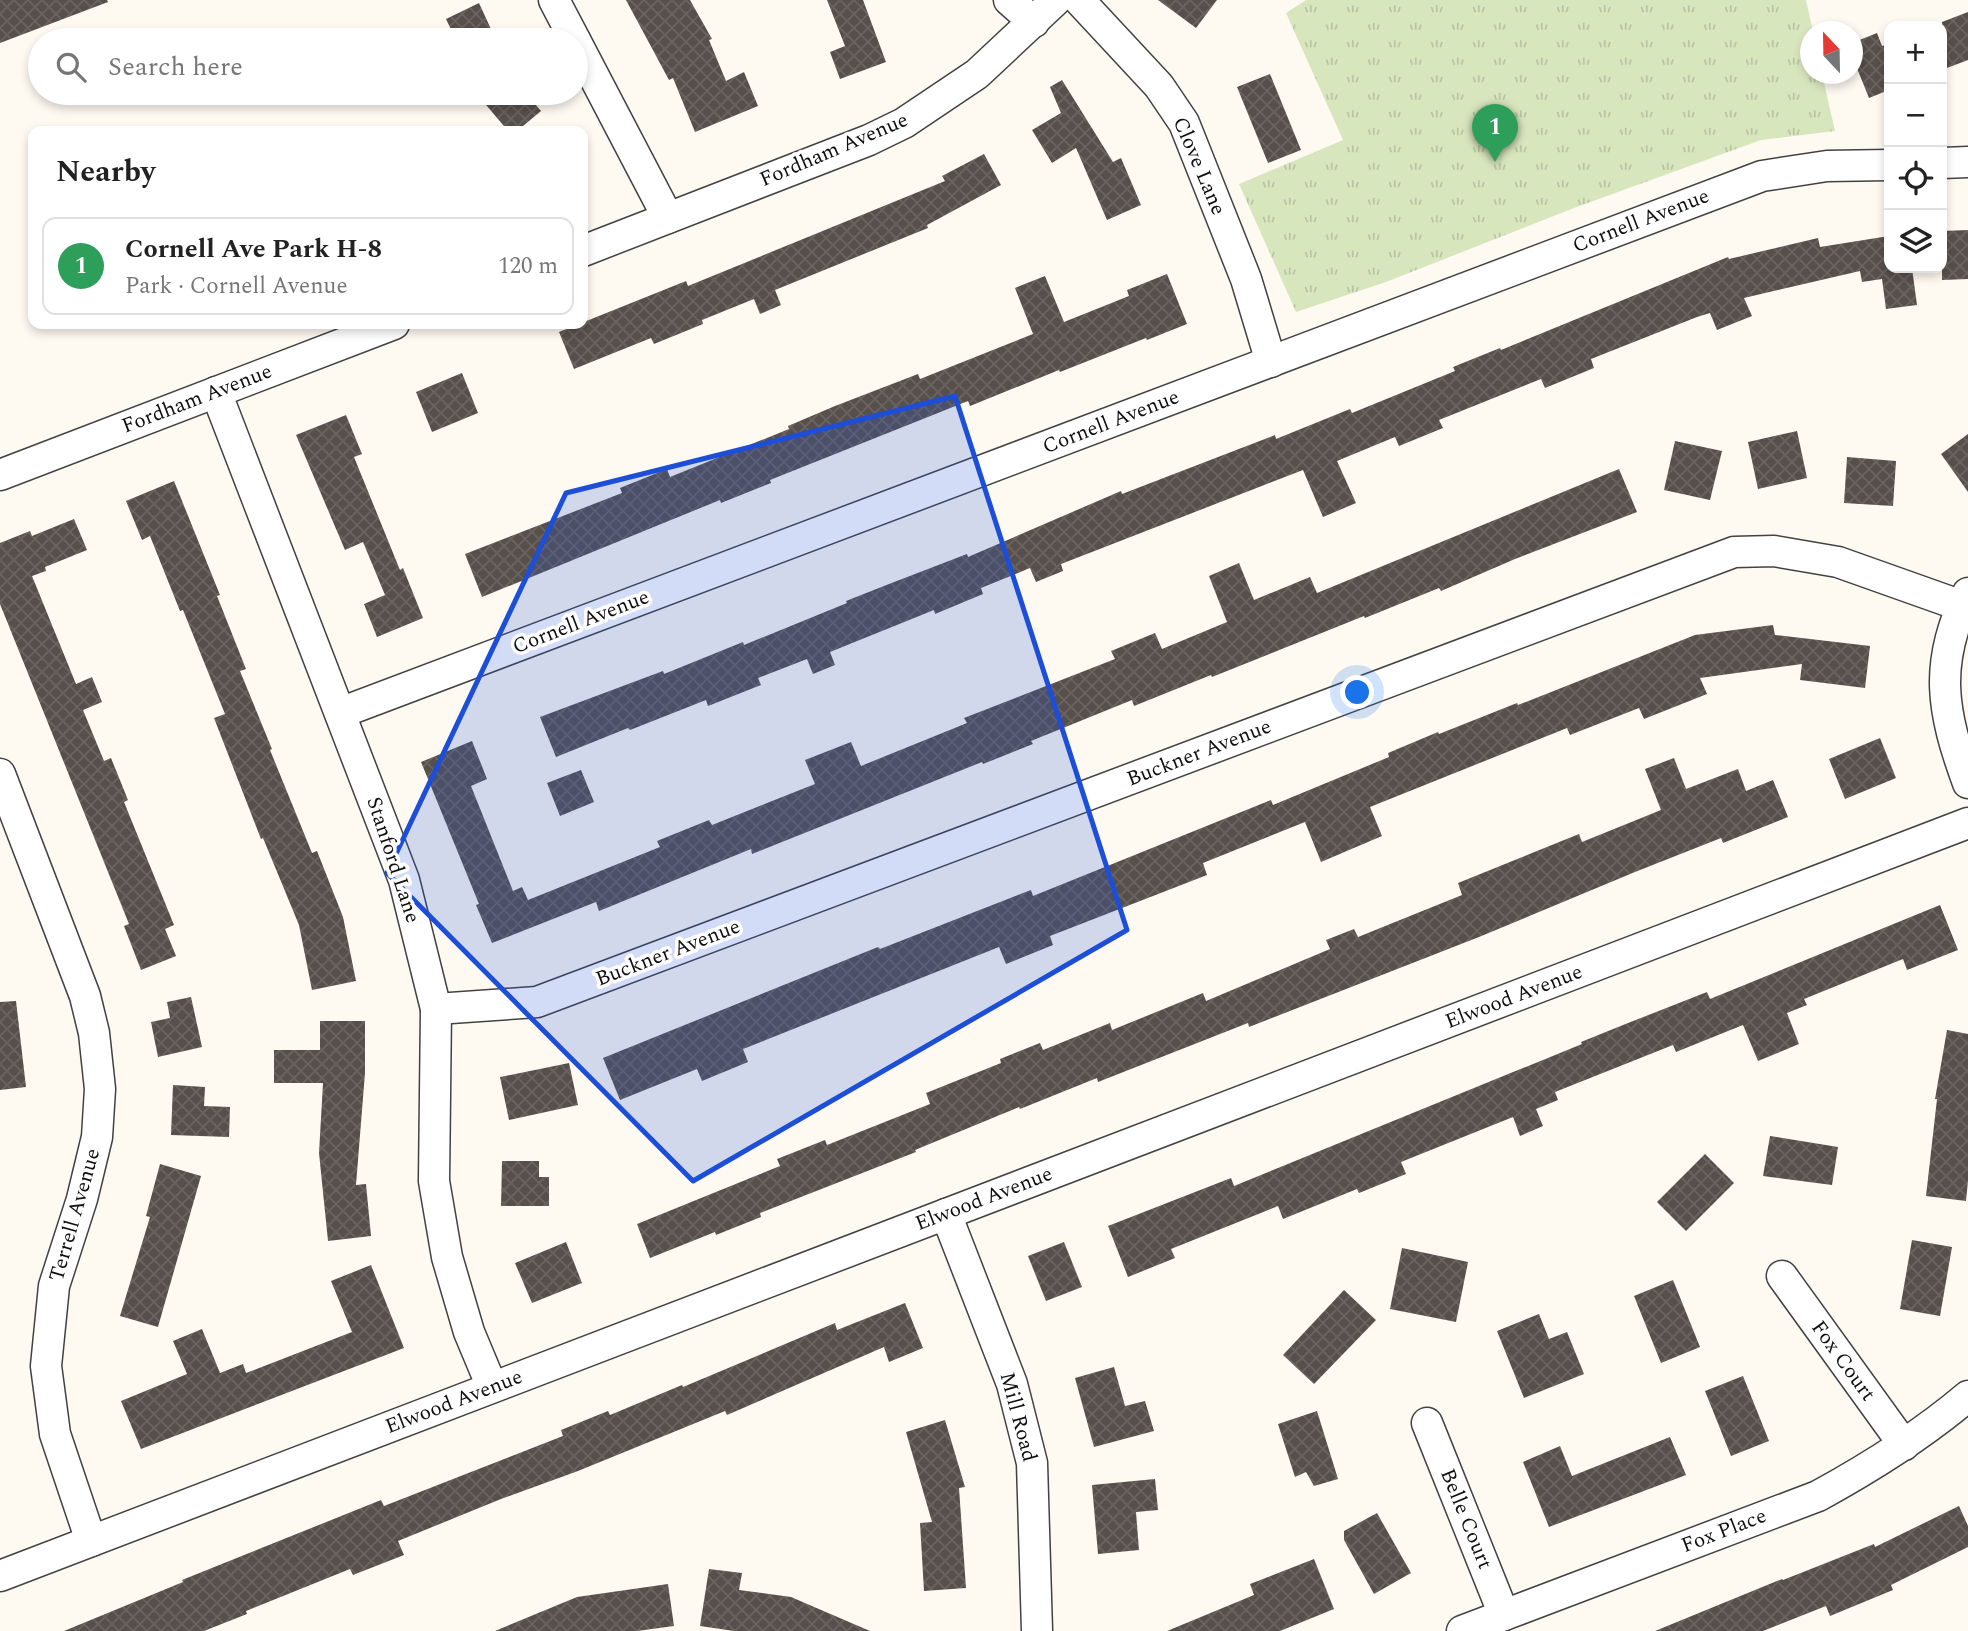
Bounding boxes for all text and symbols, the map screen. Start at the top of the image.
north arrow [1800,21,1863,84]
map controls [1884,21,1947,273]
button: + [1884,21,1947,84]
search box [28,28,588,105]
text: Search here [108,47,243,87]
icon: search [52,48,90,86]
button: − [1884,84,1947,147]
street label: Fordham Avenue [755,104,913,196]
pin: 1 [1472,104,1518,162]
street label: Clove Lane [1164,112,1234,220]
button: locate [1884,147,1947,210]
text: Nearby [56,149,155,195]
street label: Cornell Avenue [1568,180,1714,262]
button: layers [1884,210,1947,273]
text: Cornell Ave Park H-8 [125,229,382,269]
text: 1 [75,249,87,284]
text: 120 m [498,249,558,284]
text: Park · Cornell Avenue [125,269,348,304]
street label: Fordham Avenue [117,356,277,442]
street label: Cornell Avenue [1038,381,1184,463]
street label: Cornell Avenue [508,581,654,663]
your location [1340,675,1374,709]
street label: Buckner Avenue [1122,711,1276,795]
street label: Stanford Lane [358,793,428,927]
street label: Buckner Avenue [591,911,745,995]
street label: Elwood Avenue [1441,956,1587,1038]
street label: Terrell Avenue [41,1145,109,1285]
street label: Elwood Avenue [911,1158,1057,1240]
street label: Fox Court [1803,1314,1883,1408]
street label: Elwood Avenue [381,1361,527,1443]
street label: Mill Road [991,1369,1045,1465]
street label: Belle Court [1431,1464,1501,1574]
street label: Fox Place [1677,1500,1771,1562]

